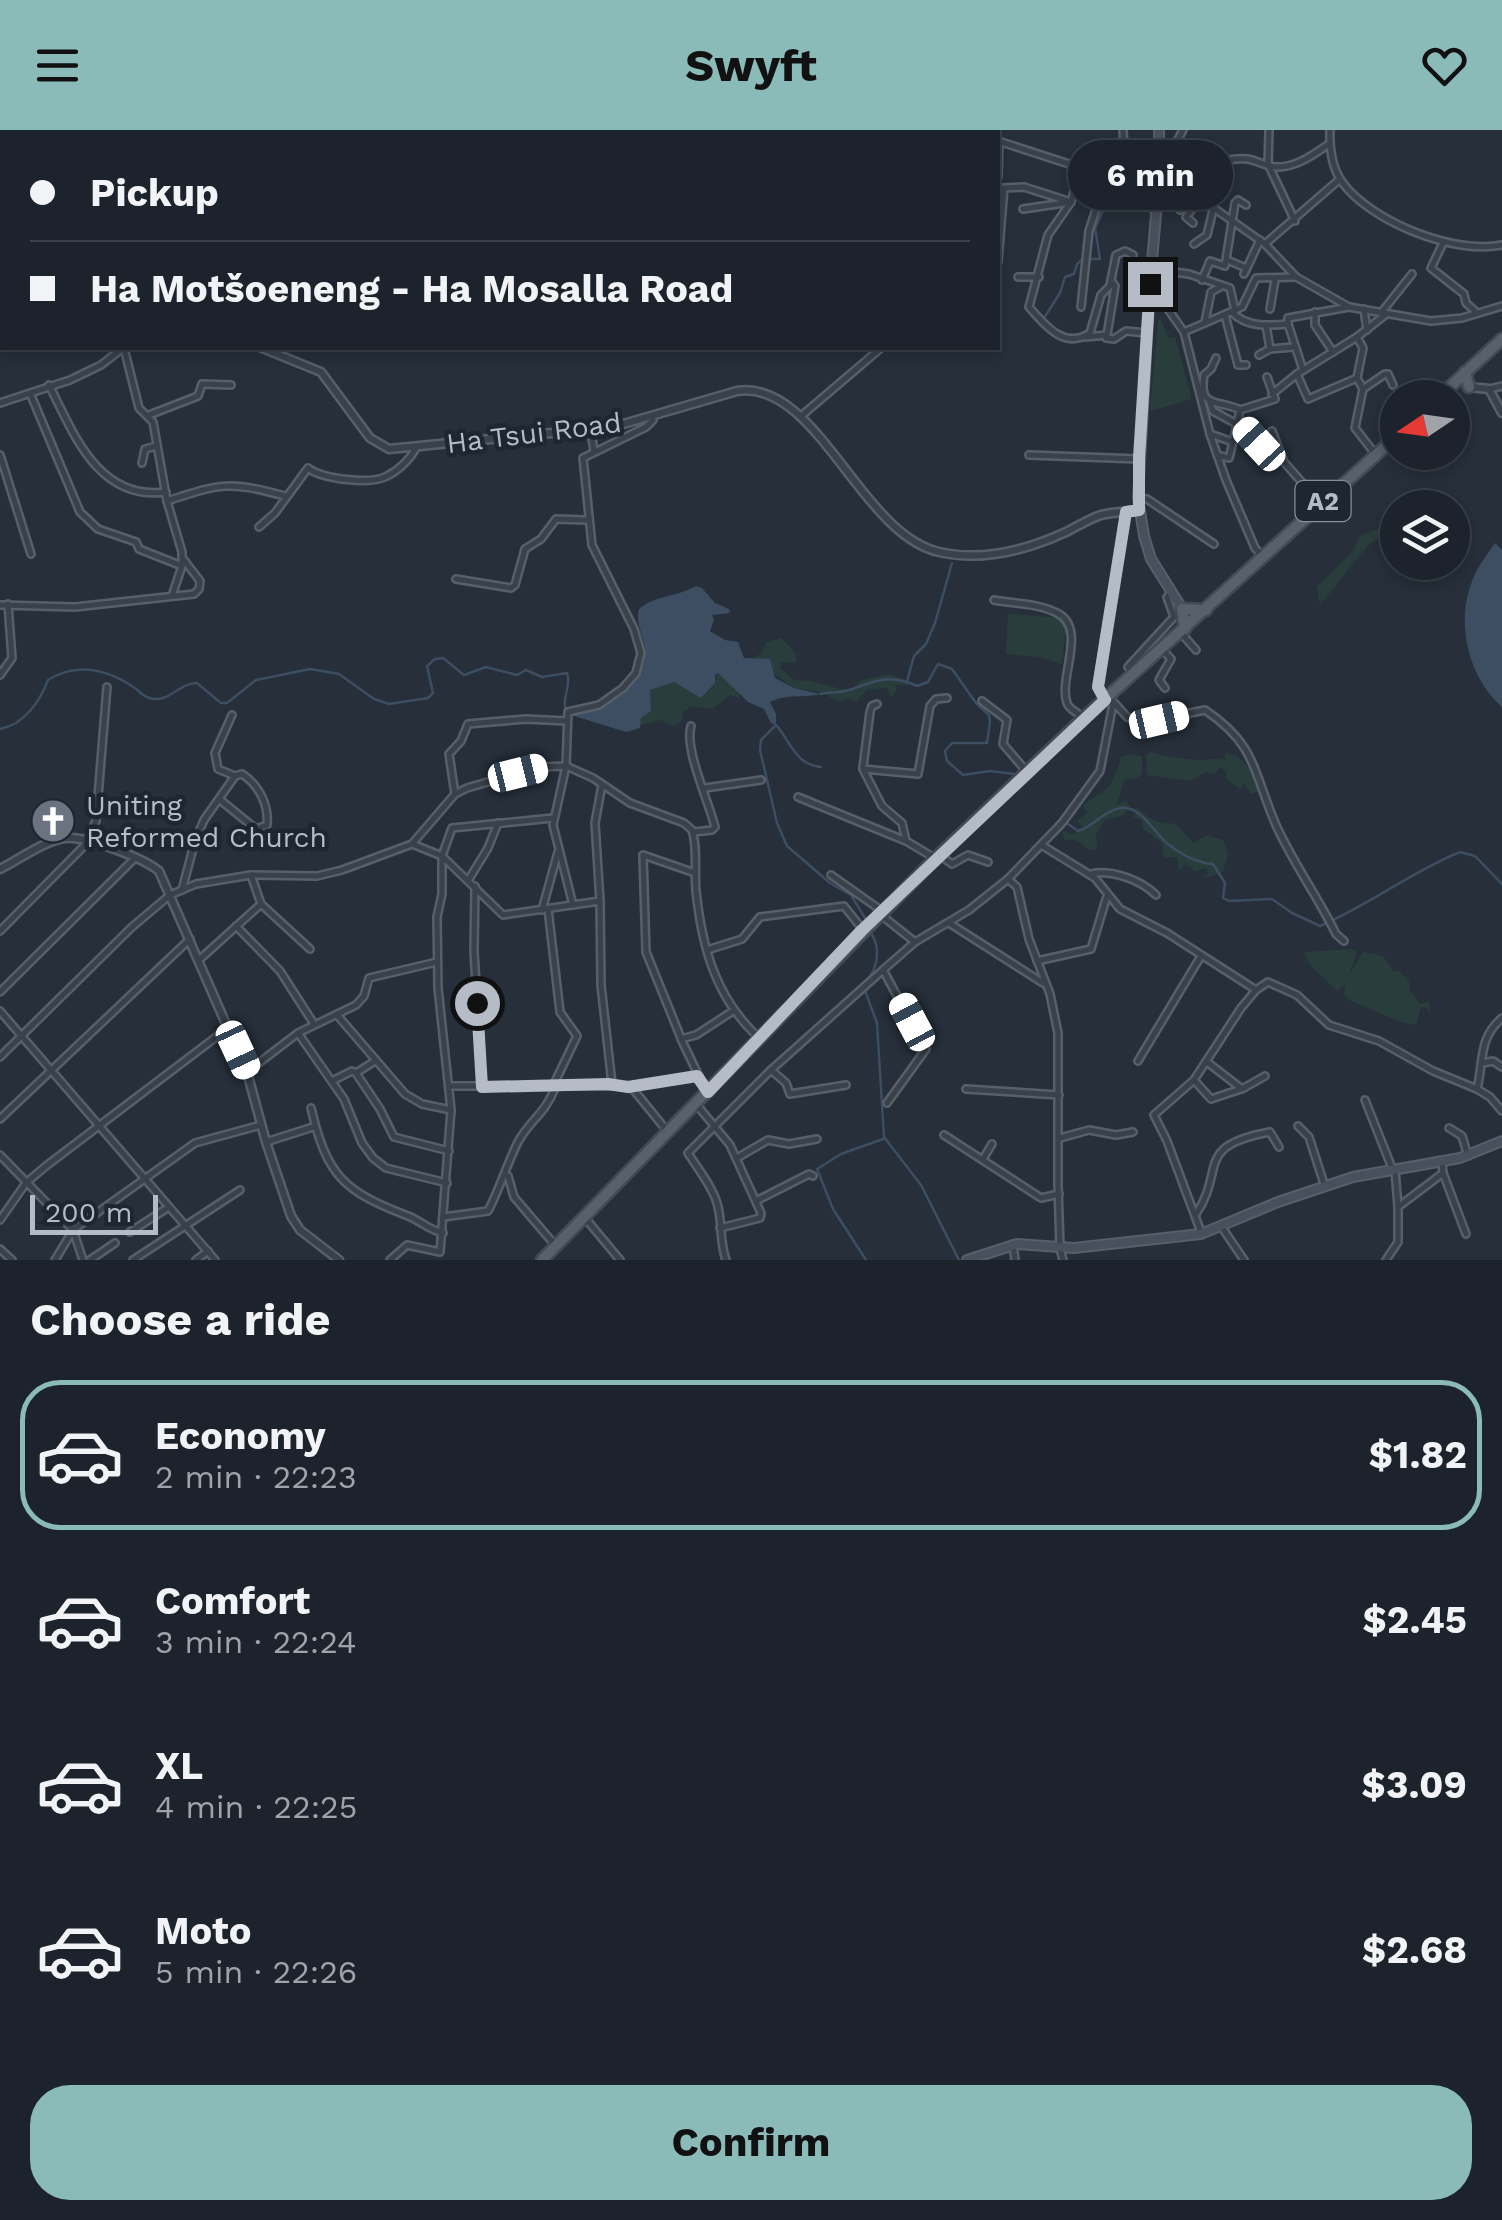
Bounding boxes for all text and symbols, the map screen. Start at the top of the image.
icon: menu [30,38,85,93]
icon: heart [1417,38,1472,93]
text: Swyft [685,39,817,92]
callout: 6 min [1068,139,1232,209]
text: 6 min [1106,156,1195,194]
text: Pickup [90,171,219,215]
route end [1128,262,1173,307]
text: Ha Motšoeneng - Ha Mosalla Road [90,267,733,311]
north arrow [1380,380,1470,470]
map controls [1380,380,1470,580]
street label: Ha Tsui Road [445,406,623,460]
car [1228,412,1290,476]
road number: A2 [1296,481,1350,521]
button: layers [1380,490,1470,580]
car [1126,699,1192,741]
car [485,751,551,795]
place label: Uniting Reformed Church [86,789,327,854]
church icon: Uniting Reformed Church [30,798,76,844]
route start [455,981,500,1026]
car [885,988,939,1056]
car [212,1016,264,1084]
scale bar [30,1190,158,1234]
text: 200 m [45,1196,132,1229]
text: Choose a ride [30,1293,330,1346]
icon: car [35,1410,125,1500]
text: Economy [155,1414,326,1458]
text: $1.82 [1369,1433,1467,1477]
text: 2 min · 22:23 [155,1458,357,1496]
icon: car [35,1575,125,1665]
text: Comfort [155,1579,310,1623]
text: $2.45 [1362,1598,1467,1642]
text: 3 min · 22:24 [155,1623,356,1661]
icon: car [35,1740,125,1830]
text: XL [155,1744,203,1788]
text: $3.09 [1362,1763,1467,1807]
text: 4 min · 22:25 [155,1788,357,1826]
icon: car [35,1905,125,1995]
text: Moto [155,1909,251,1953]
text: $2.68 [1362,1928,1467,1972]
text: 5 min · 22:26 [155,1953,357,1991]
button: Confirm [30,2085,1472,2200]

